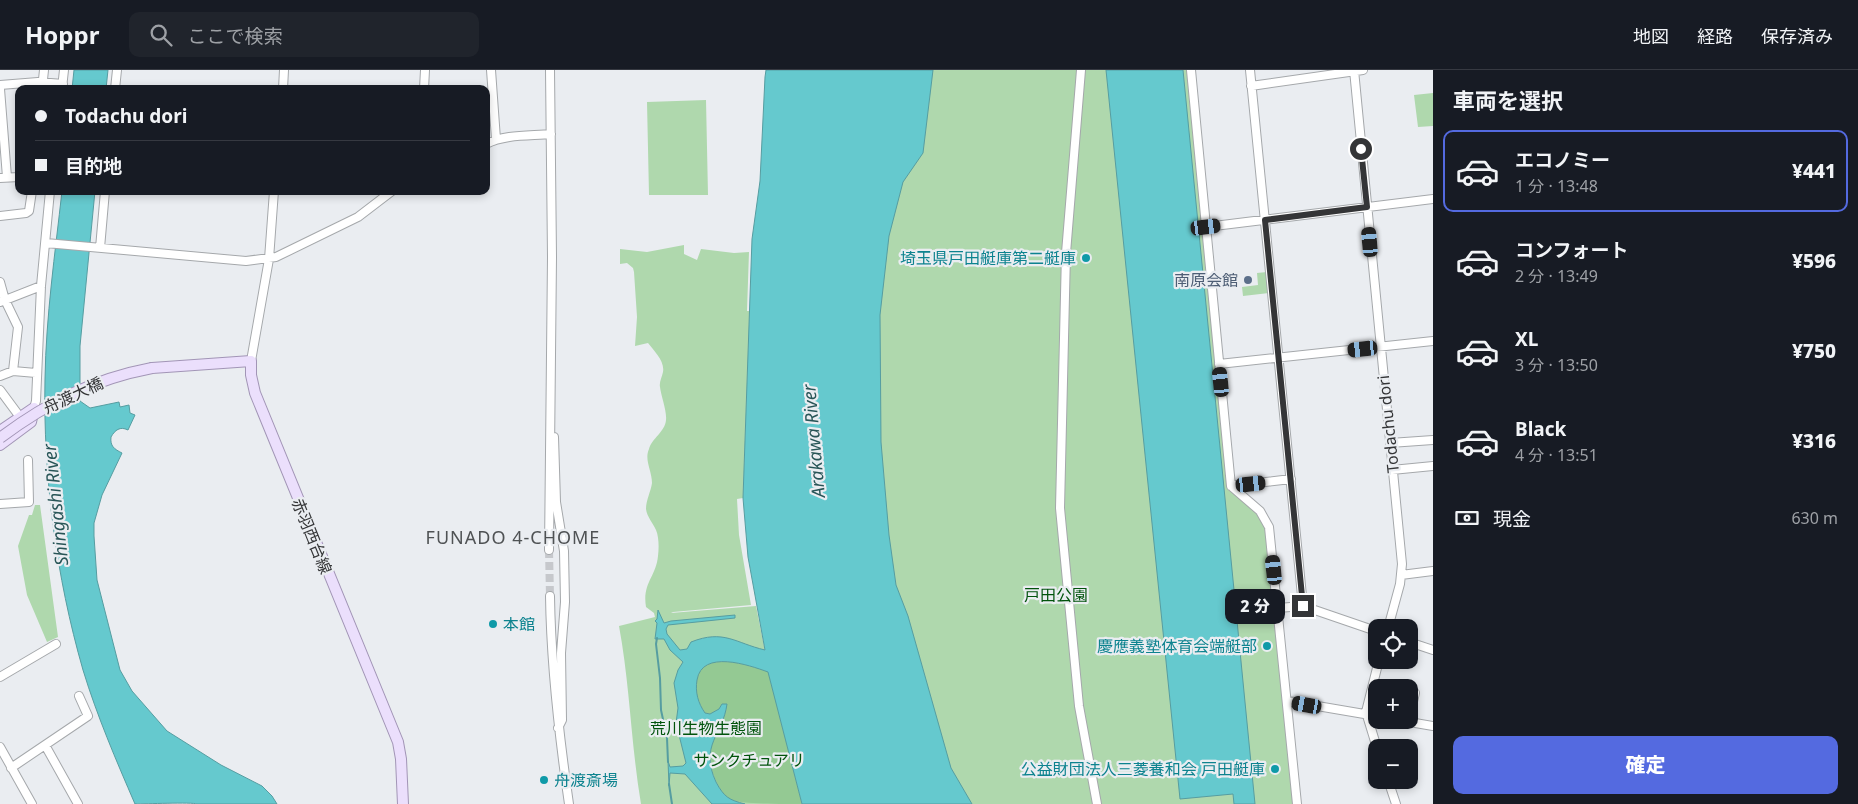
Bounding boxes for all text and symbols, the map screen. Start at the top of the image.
search box [129,12,479,57]
text: Hoppr [25,18,99,51]
icon: search [147,21,175,49]
text: ここで検索 [187,23,282,49]
text: 地図 [1633,24,1669,48]
text: 経路 [1697,24,1733,48]
text: 保存済み [1761,24,1833,48]
text: 車両を選択 [1453,85,1563,115]
text: Todachu dori [65,103,187,129]
route start [1350,138,1372,160]
text: エコノミー [1515,147,1610,173]
icon: car [1455,149,1500,194]
text: 目的地 [65,153,122,179]
text: ¥441 [1792,158,1836,184]
text: 1 分 · 13:48 [1515,175,1598,197]
car [1190,218,1221,236]
car [1361,226,1378,258]
text: コンフォート [1515,237,1628,263]
icon: car [1455,239,1500,284]
place label: 埼玉県戸田艇庫第二艇庫 [900,247,1076,269]
text: ¥596 [1792,248,1836,274]
marker: 埼玉県戸田艇庫第二艇庫 [1080,252,1092,264]
text: 2 分 · 13:49 [1515,265,1598,287]
place label: 南原会館 [1174,269,1238,291]
marker: 南原会館 [1242,274,1254,286]
text: XL [1515,326,1538,352]
icon: car [1455,329,1500,374]
text: ¥750 [1792,338,1836,364]
car [1347,340,1378,358]
text: 3 分 · 13:50 [1515,354,1598,376]
car [1211,366,1230,398]
street label: 舟渡大橋 [39,372,107,418]
street label: Todachu dori [1372,374,1404,474]
water label: Arakawa River [796,382,830,501]
text: Black [1515,416,1566,442]
icon: car [1455,419,1500,464]
text: ¥316 [1792,428,1836,454]
water label: Shingashi River [37,442,73,567]
text: 4 分 · 13:51 [1515,444,1598,466]
car [1235,475,1266,493]
street label: 赤羽西台線 [287,495,337,577]
icon: cash [1453,504,1481,532]
text: 現金 [1493,506,1531,532]
text: 630 m [1791,507,1838,529]
district label: FUNADO 4-CHOME [426,525,600,549]
car [1264,554,1283,586]
park label: 戸田公園 [1024,584,1088,606]
callout: 2 分 [1226,588,1286,624]
text: 2 分 [1240,595,1270,617]
route end [1292,595,1314,617]
place label: 本館 [503,613,535,635]
marker: 本館 [487,618,499,630]
map controls [1368,619,1418,789]
button: locate [1368,619,1418,669]
place label: 慶應義塾体育会端艇部 [1097,635,1257,657]
marker: 慶應義塾体育会端艇部 [1261,640,1273,652]
button: + [1368,679,1418,729]
car [1290,695,1323,715]
park label: 荒川生物生態園 [650,717,762,739]
button: 確定 [1453,736,1838,794]
button: − [1368,739,1418,789]
park label: サンクチュアリ [693,749,805,771]
place label: 公益財団法人三菱養和会 戸田艇庫 [1021,758,1265,780]
marker: 公益財団法人三菱養和会 戸田艇庫 [1269,763,1281,775]
place label: 舟渡斎場 [554,769,618,791]
marker: 舟渡斎場 [538,774,550,786]

